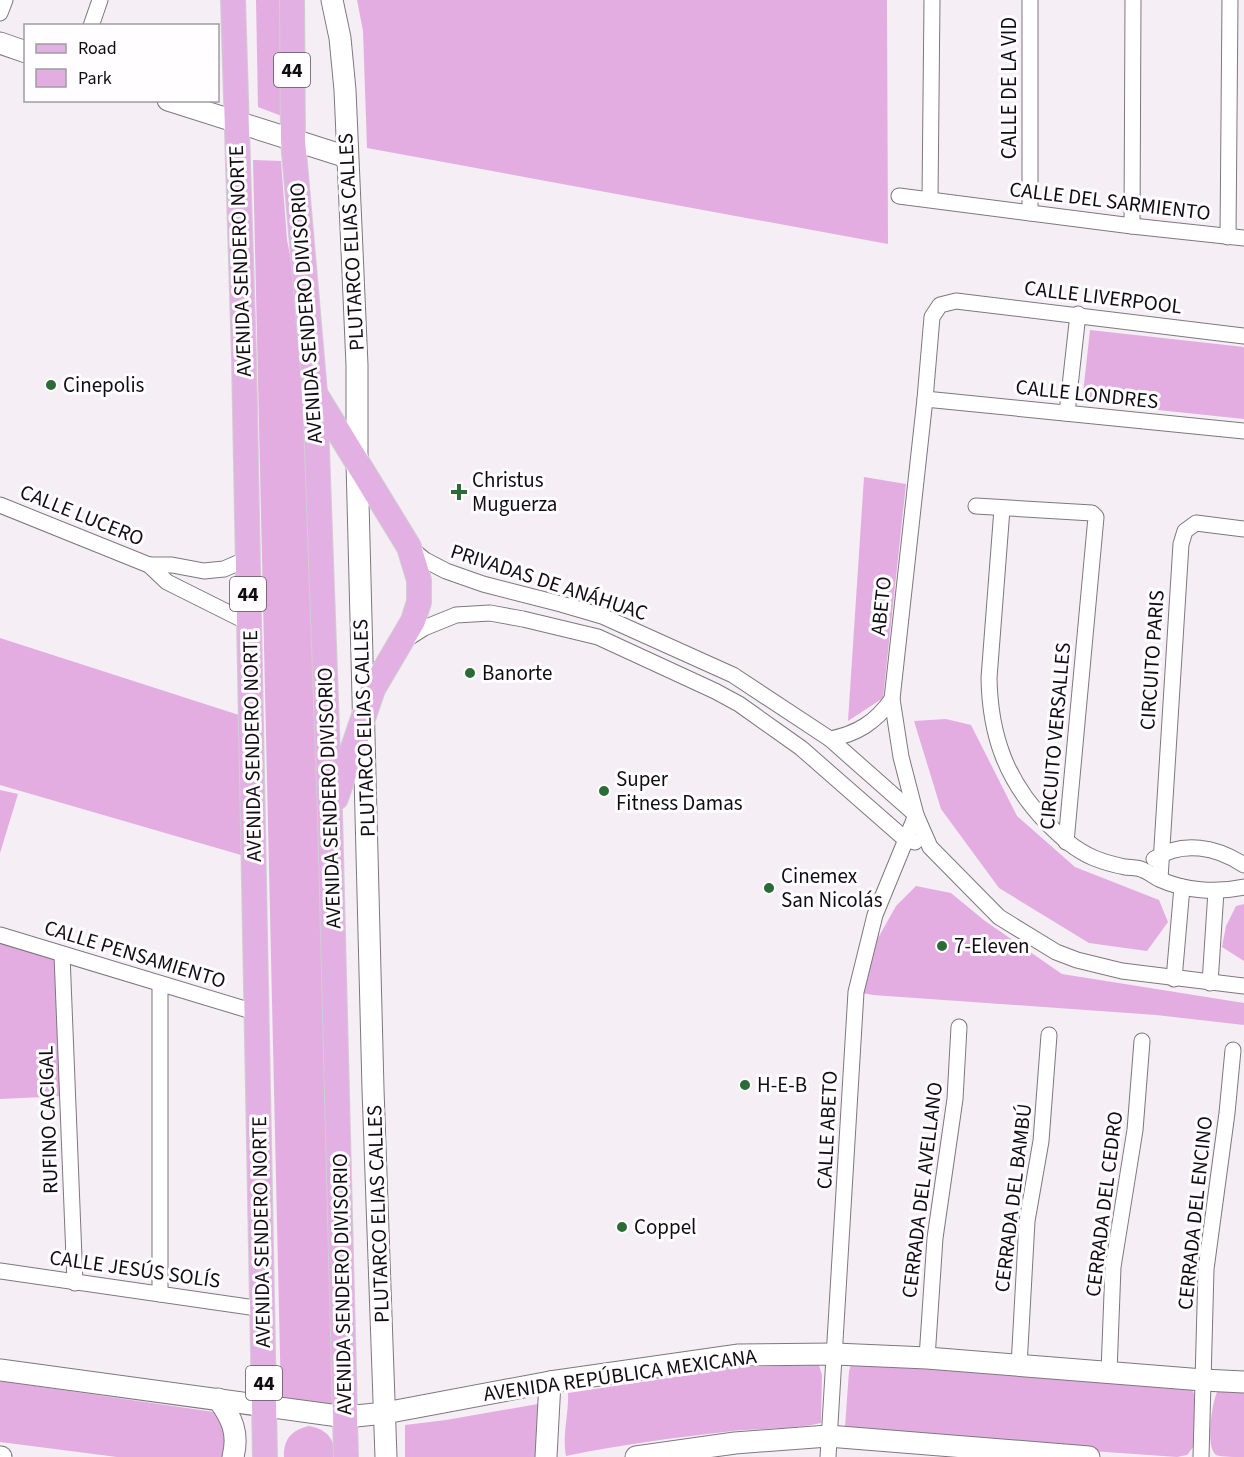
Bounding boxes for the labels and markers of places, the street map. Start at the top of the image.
place label: Cinepolis [63,370,145,400]
marker: Cinepolis [44,378,58,392]
place label: Christus Muguerza [472,465,557,519]
marker: Christus Muguerza [450,483,468,501]
place label: Banorte [482,658,552,688]
marker: Banorte [463,666,477,680]
place label: Super Fitness Damas [616,764,743,818]
marker: Super Fitness Damas [597,784,611,798]
place label: Cinemex San Nicolás [781,861,883,915]
marker: Cinemex San Nicolás [762,881,776,895]
place label: 7-Eleven [954,931,1030,961]
marker: 7-Eleven [935,939,949,953]
place label: H-E-B [757,1070,807,1100]
marker: H-E-B [738,1078,752,1092]
place label: Coppel [634,1212,696,1242]
marker: Coppel [615,1220,629,1234]

